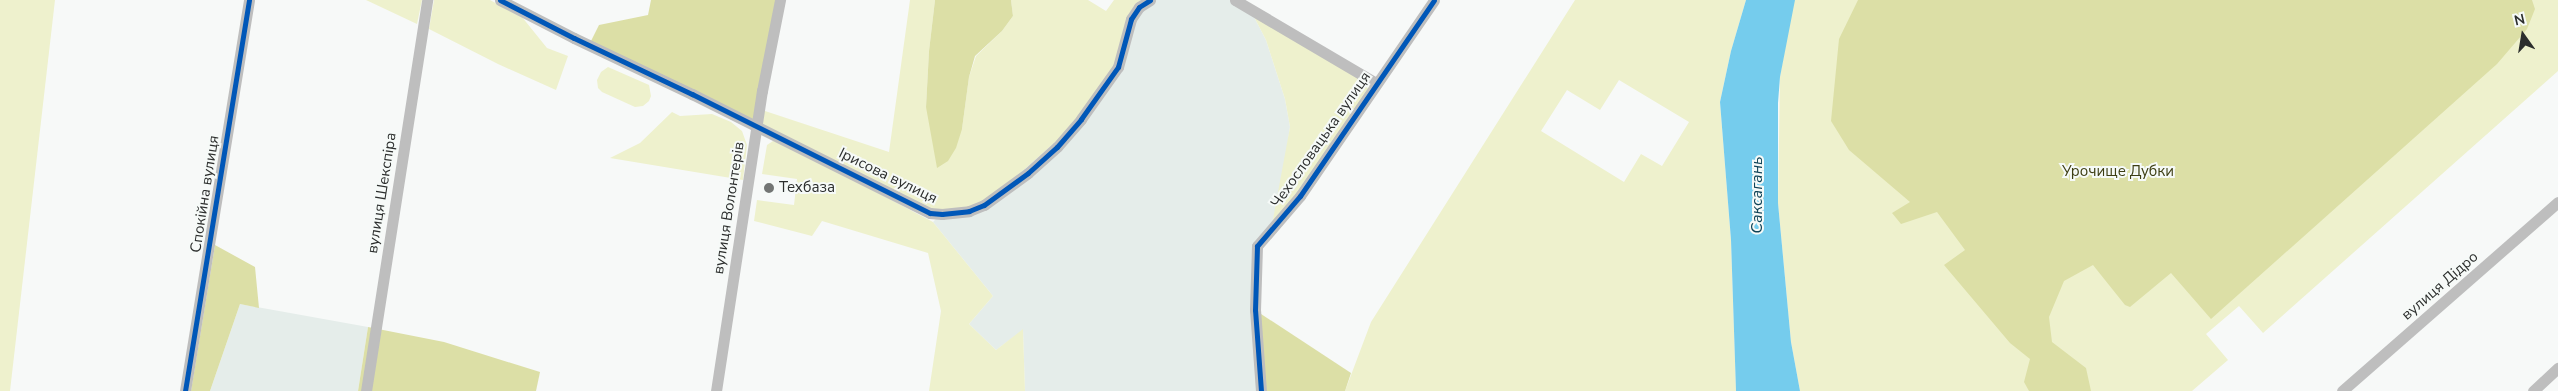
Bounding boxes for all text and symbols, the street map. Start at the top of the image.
text: N [2512,9,2527,30]
north arrow [2498,10,2548,60]
street label: Чехословацька вулиця [1267,69,1375,211]
street label: вулиця Шекспіра [364,131,400,255]
street label: Спокійна вулиця [187,134,223,254]
street label: вулиця Волонтерів [710,141,748,275]
street label: Ірисова вулиця [836,144,940,208]
water label: Саксагань [1747,156,1767,234]
park label: Урочище Дубки [2062,163,2174,181]
place label: Техбаза [779,179,835,197]
marker: Техбаза [763,182,775,194]
street label: вулиця Дідро [2398,248,2482,324]

